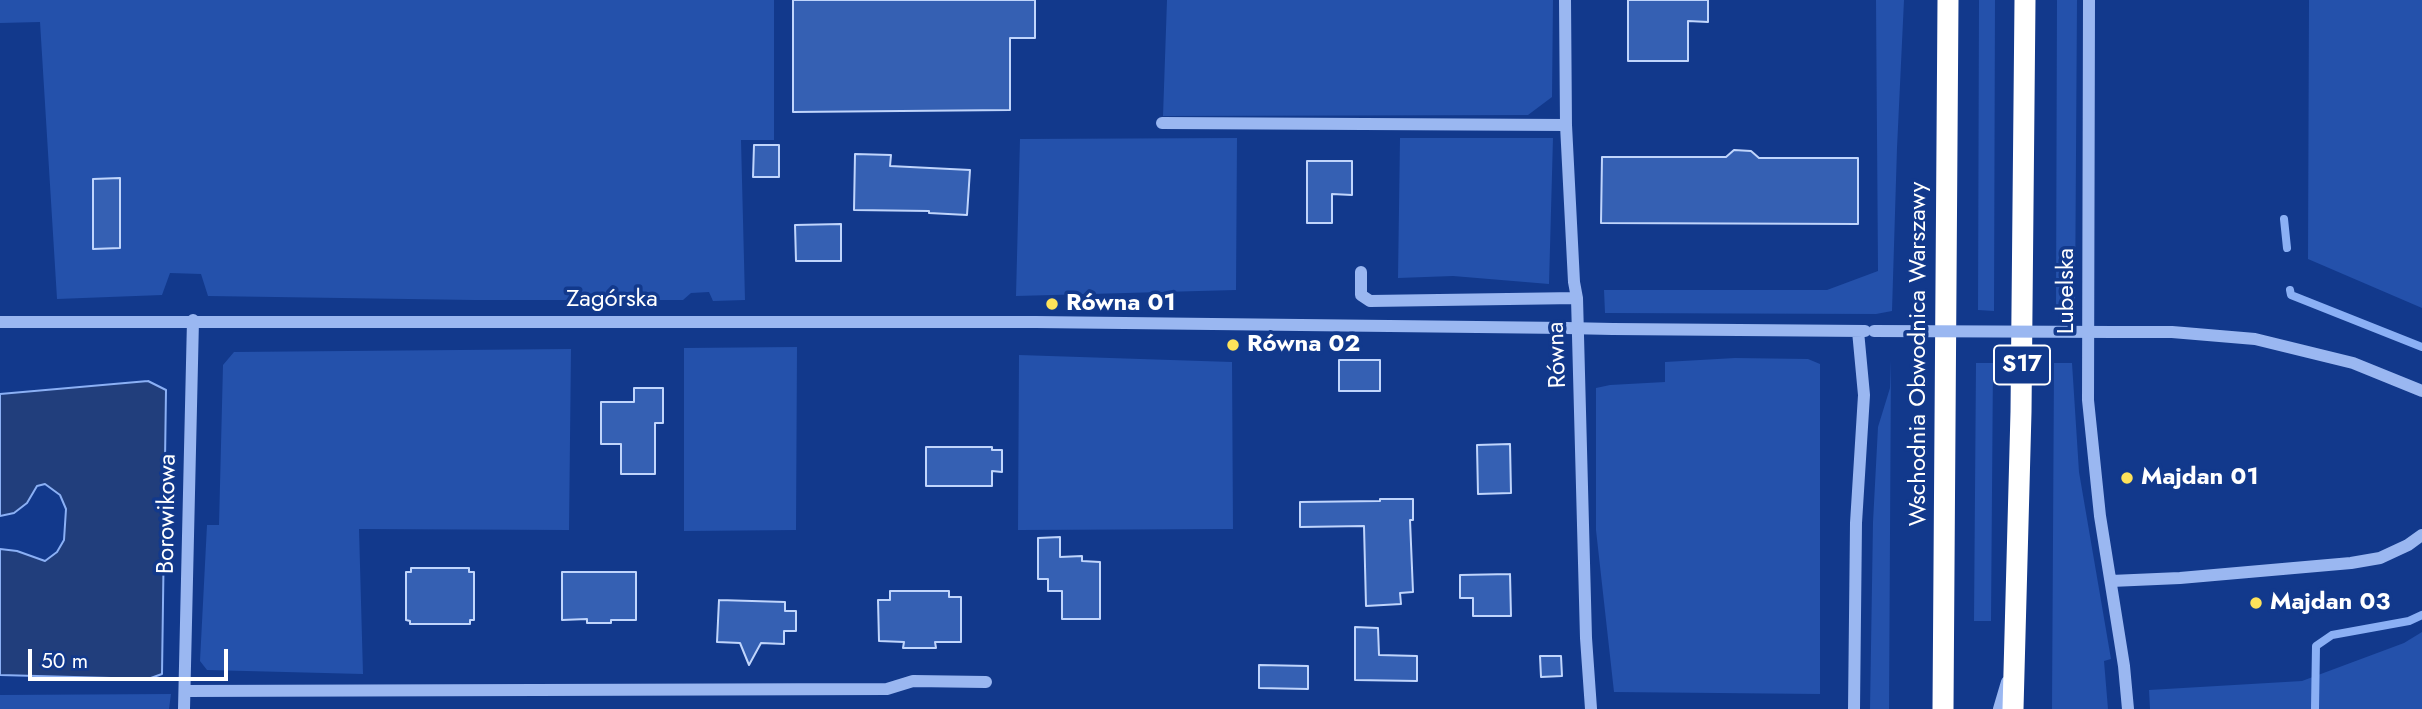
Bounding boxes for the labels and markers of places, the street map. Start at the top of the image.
place label: Równa 01 [1066,290,1176,318]
marker: Równa 01 [1044,296,1060,312]
place label: Równa 02 [1247,331,1360,359]
marker: Równa 02 [1225,337,1241,353]
place label: Majdan 01 [2141,464,2259,492]
marker: Majdan 01 [2119,470,2135,486]
place label: Majdan 03 [2270,589,2390,617]
marker: Majdan 03 [2248,595,2264,611]

